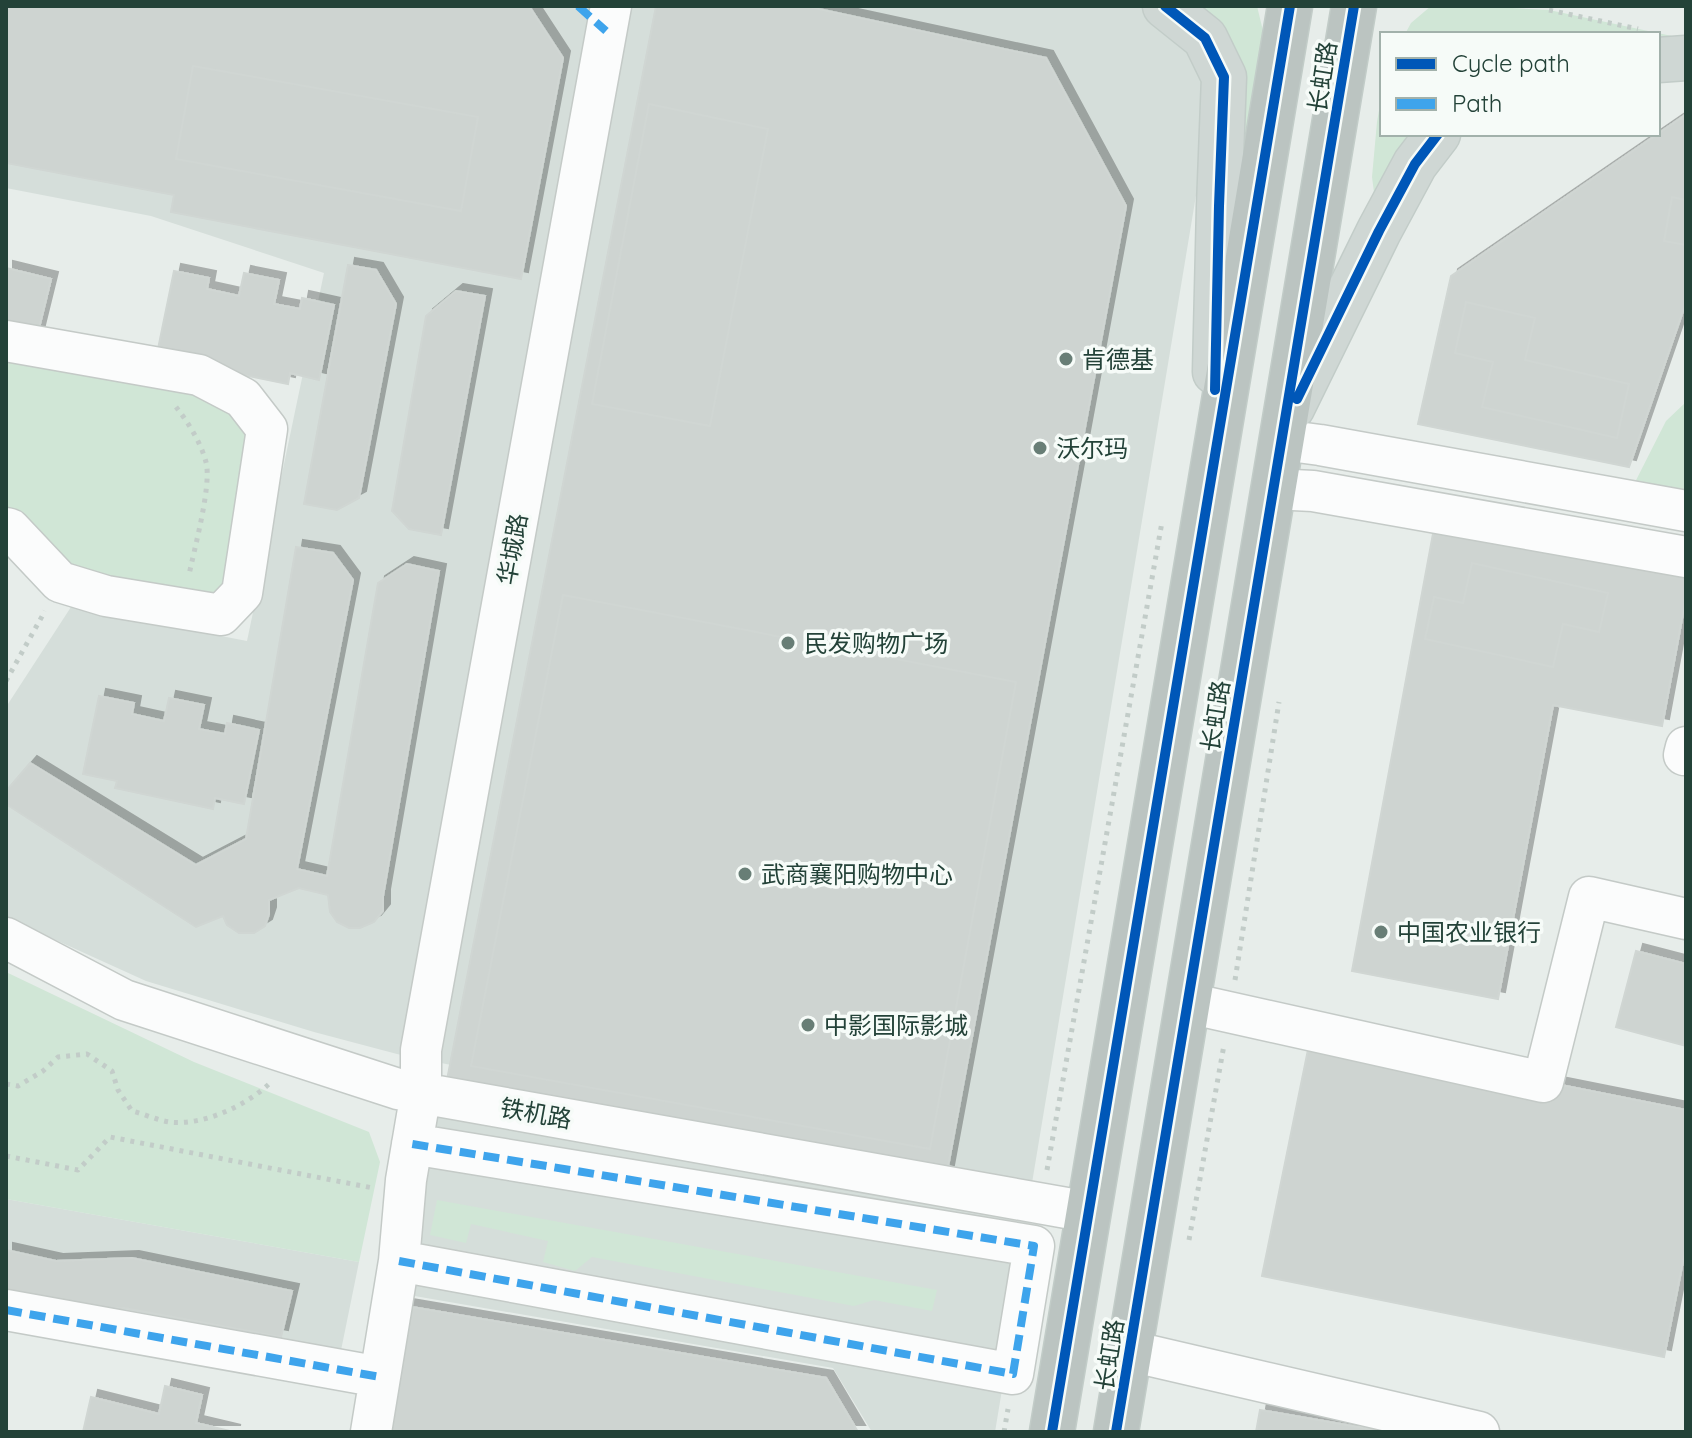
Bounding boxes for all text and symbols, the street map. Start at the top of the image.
legend [1380,32,1660,136]
street label: 长虹路 [1302,39,1342,115]
text: Cycle path [1452,48,1570,78]
text: Path [1452,88,1503,118]
place label: 肯德基 [1082,344,1154,374]
marker: 肯德基 [1057,350,1075,368]
place label: 沃尔玛 [1056,433,1128,463]
marker: 沃尔玛 [1031,439,1049,457]
street label: 华城路 [491,511,533,587]
place label: 民发购物广场 [804,628,948,658]
marker: 民发购物广场 [779,634,797,652]
street label: 长虹路 [1195,678,1235,754]
place label: 武商襄阳购物中心 [761,859,953,889]
marker: 武商襄阳购物中心 [736,865,754,883]
place label: 中国农业银行 [1397,917,1541,947]
marker: 中国农业银行 [1372,923,1390,941]
place label: 中影国际影城 [824,1010,968,1040]
marker: 中影国际影城 [799,1016,817,1034]
street label: 铁机路 [498,1092,574,1134]
street label: 长虹路 [1089,1317,1129,1393]

